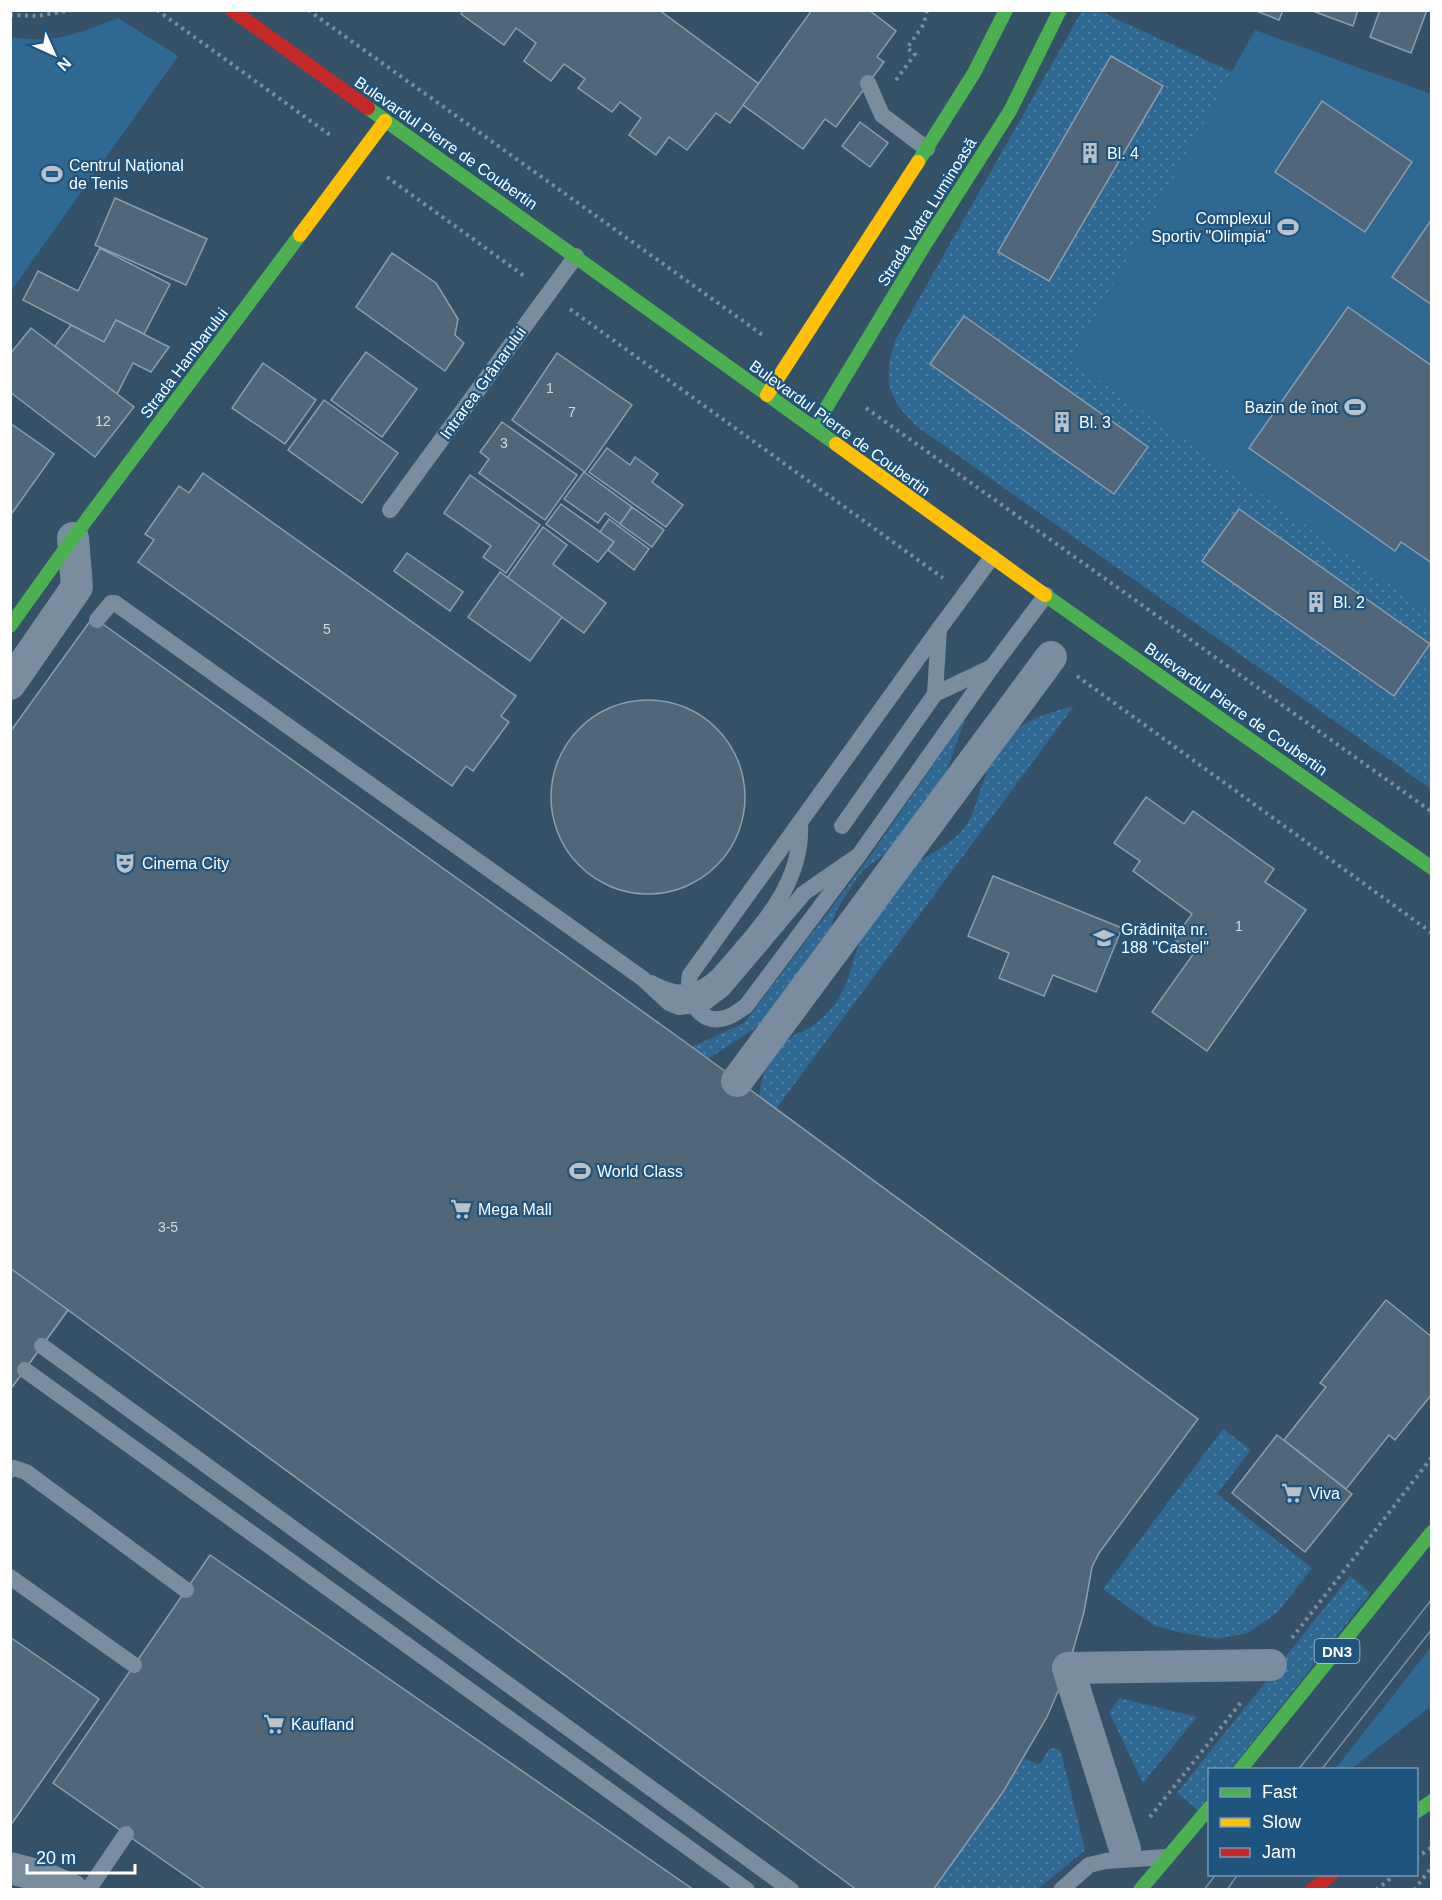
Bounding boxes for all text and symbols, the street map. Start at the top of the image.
north arrow [24,24,84,84]
text: N [54,54,74,74]
street label: Bulevardul Pierre de Coubertin [352,73,540,213]
street label: Strada Vatra Luminoasă [874,135,980,289]
building icon: Bl. 4 [1078,141,1102,165]
place label: Bl. 4 [1107,145,1139,162]
place label: Centrul Național de Tenis [69,157,184,192]
sports icon: Centrul Național de Tenis [40,162,64,186]
place label: Complexul Sportiv "Olimpia" [1151,210,1271,245]
sports icon: Complexul Sportiv "Olimpia" [1276,215,1300,239]
street label: Strada Hambarului [137,305,231,421]
street label: Intrarea Grânarului [437,324,529,442]
street label: Bulevardul Pierre de Coubertin [746,357,934,499]
house number: 1 [546,380,554,396]
sports icon: Bazin de înot [1343,395,1367,419]
place label: Bazin de înot [1245,399,1339,416]
house number: 7 [568,404,576,420]
building icon: Bl. 3 [1050,410,1074,434]
house number: 12 [95,413,111,429]
place label: Bl. 3 [1079,414,1111,431]
house number: 3 [500,435,508,451]
building icon: Bl. 2 [1304,590,1328,614]
place label: Bl. 2 [1333,594,1365,611]
house number: 5 [323,621,331,637]
street label: Bulevardul Pierre de Coubertin [1142,639,1330,779]
theatre icon: Cinema City [113,851,137,875]
place label: Cinema City [142,855,229,872]
house number: 1 [1235,918,1243,934]
place label: Grădinița nr. 188 "Castel" [1121,921,1209,956]
school or university icon: Grădinița nr. 188 "Castel" [1092,926,1116,950]
sports icon: World Class [568,1159,592,1183]
place label: World Class [597,1163,683,1180]
supermarket icon: Mega Mall [449,1197,473,1221]
place label: Mega Mall [478,1201,552,1218]
house number: 3-5 [158,1219,178,1235]
supermarket icon: Viva [1280,1481,1304,1505]
place label: Viva [1309,1485,1340,1502]
road number: DN3 [1314,1639,1360,1663]
supermarket icon: Kaufland [262,1712,286,1736]
place label: Kaufland [291,1716,354,1733]
legend [1208,1768,1418,1876]
text: Fast [1262,1782,1297,1802]
text: Slow [1262,1812,1302,1832]
scale bar [27,1837,135,1875]
text: Jam [1262,1842,1296,1862]
text: 20 m [36,1848,76,1868]

